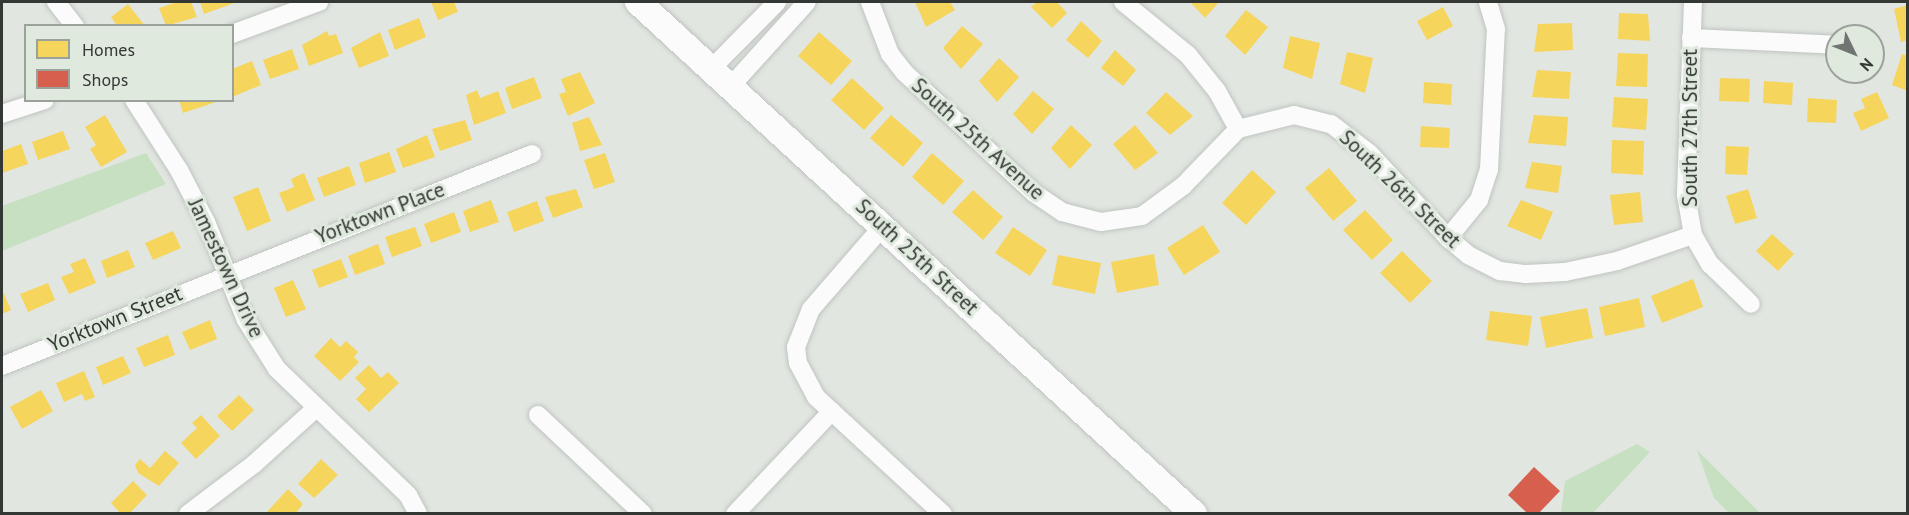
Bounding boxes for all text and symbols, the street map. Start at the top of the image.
legend [24,24,234,102]
north arrow [1825,24,1885,84]
text: Homes [82,38,135,61]
street label: South 27th Street [1677,49,1703,207]
text: N [1856,54,1878,76]
text: Shops [82,68,128,91]
street label: South 25th Avenue [906,73,1050,205]
street label: South 26th Street [1334,125,1466,253]
street label: Yorktown Place [312,177,448,249]
street label: Jamestown Drive [183,194,269,342]
street label: South 25th Street [850,194,984,320]
street label: Yorktown Street [44,281,186,357]

